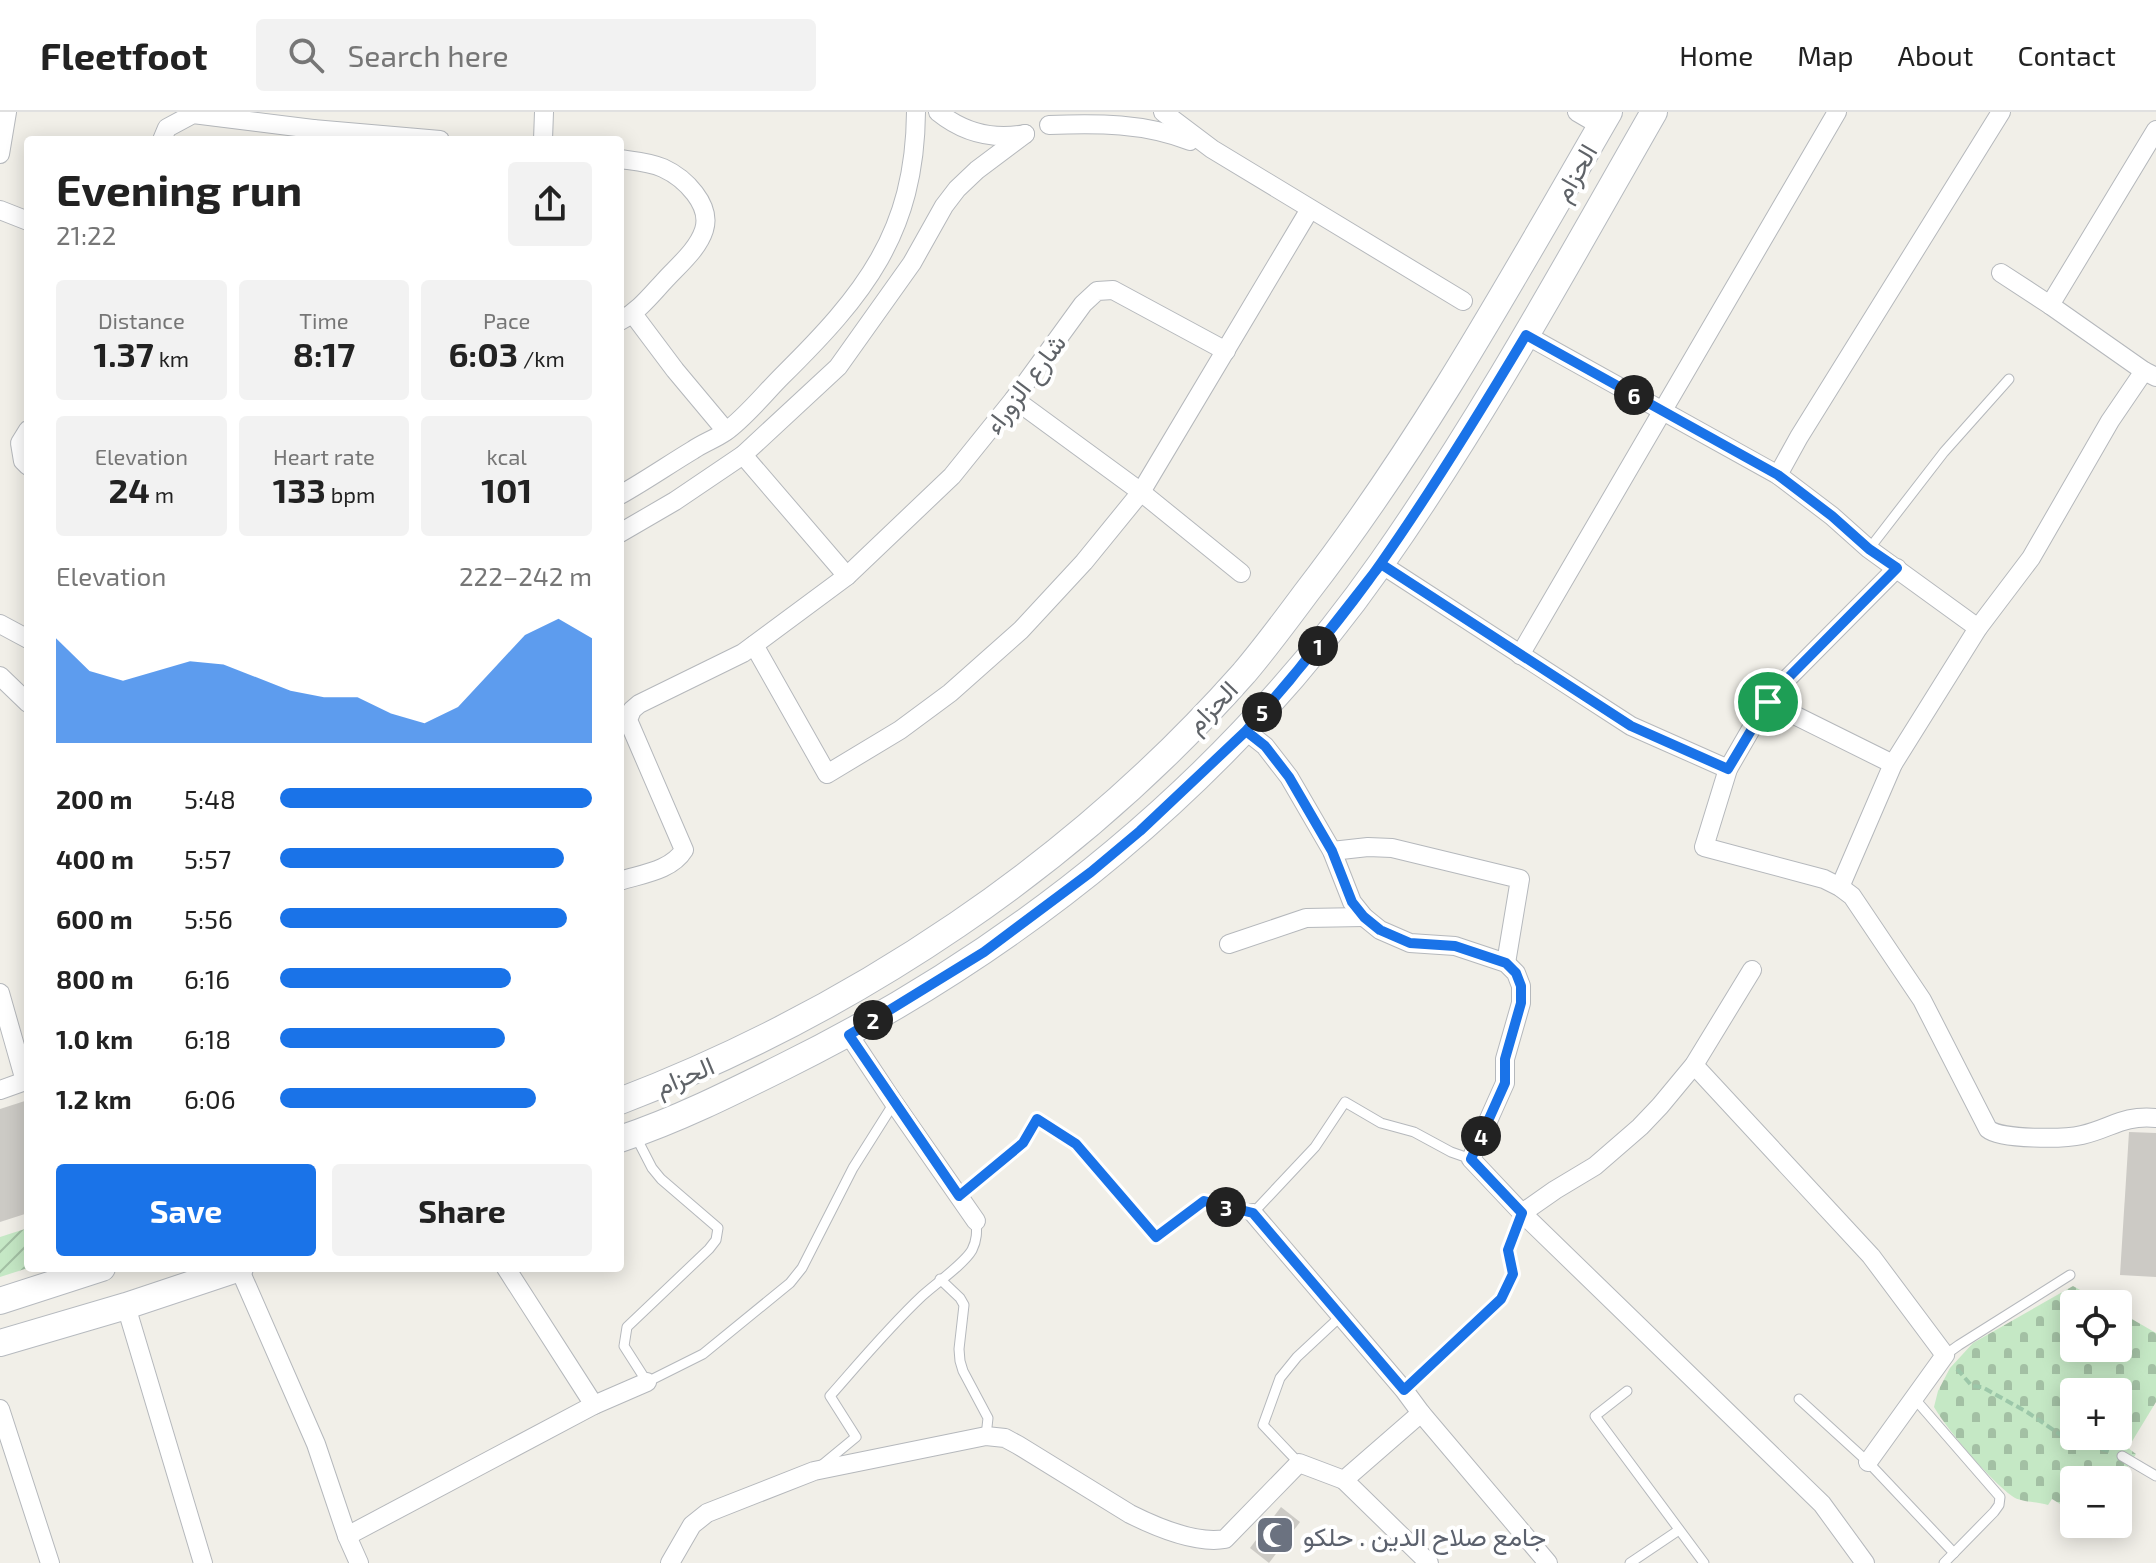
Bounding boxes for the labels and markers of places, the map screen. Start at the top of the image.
pin: 6 [1614,375,1654,415]
pin: 1 [1298,626,1338,666]
pin [1734,668,1802,736]
pin: 5 [1242,692,1282,732]
pin: 2 [853,1000,893,1040]
pin: 4 [1461,1116,1501,1156]
pin: 3 [1206,1187,1246,1227]
mosque icon: جامع صلاح الدين . حلكو [1254,1514,1296,1556]
place label: جامع صلاح الدين . حلكو [1303,1520,1546,1555]

